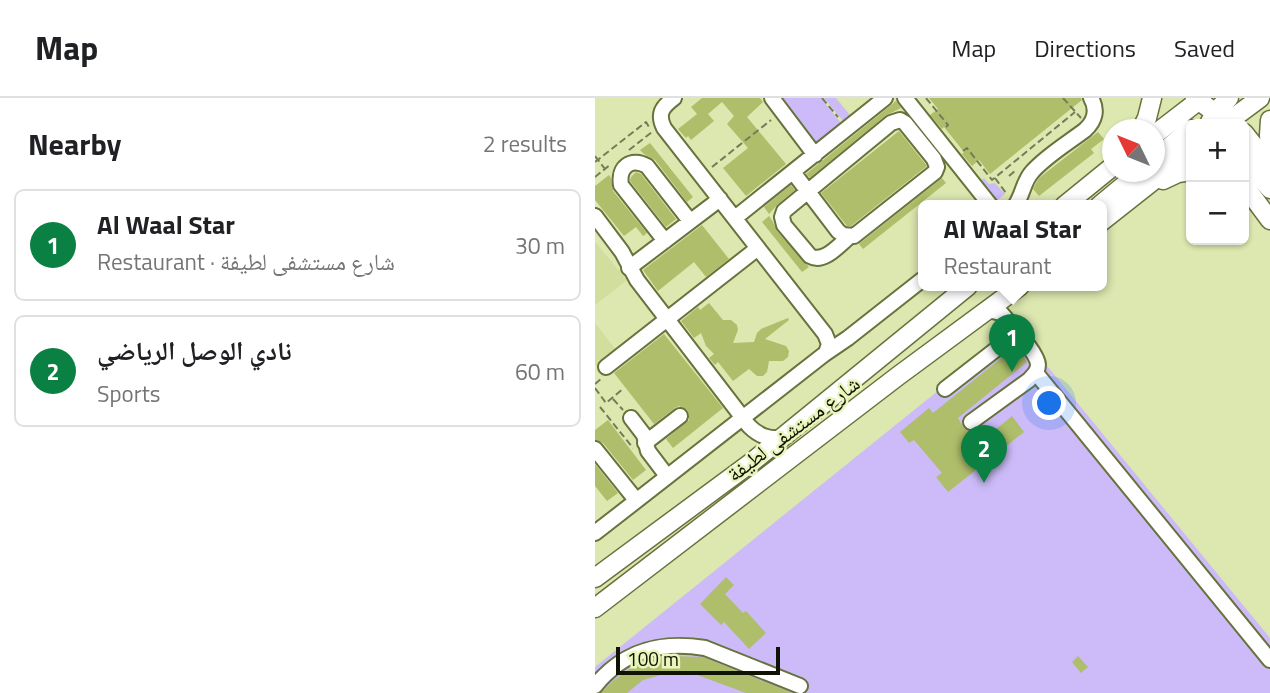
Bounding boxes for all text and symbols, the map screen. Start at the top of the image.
text: Map [35,23,98,73]
text: Map [951,30,996,66]
text: Directions [1034,30,1136,66]
text: Saved [1174,30,1235,66]
north arrow [1102,119,1165,182]
map controls [1186,119,1249,245]
button: + [1186,119,1249,182]
text: Nearby [28,121,121,167]
text: 2 results [483,126,567,161]
button: − [1186,182,1249,245]
popup [918,200,1107,291]
text: Al Waal Star [97,205,235,244]
text: Al Waal Star [944,209,1081,248]
text: 1 [47,228,59,263]
text: 30 m [515,228,565,263]
text: Restaurant · شارع مستشفى لطيفة [97,244,395,279]
text: Restaurant [944,248,1051,283]
pin: 1 [989,314,1035,372]
text: نادي الوصل الرياضي [97,331,292,370]
text: 2 [47,354,59,389]
text: 60 m [515,354,565,389]
street label: شارع مستشفى لطيفة [720,367,866,489]
text: Sports [97,376,160,411]
your location [1032,386,1066,420]
pin: 2 [961,425,1007,483]
scale bar [616,644,781,676]
text: 100 m [627,644,679,673]

